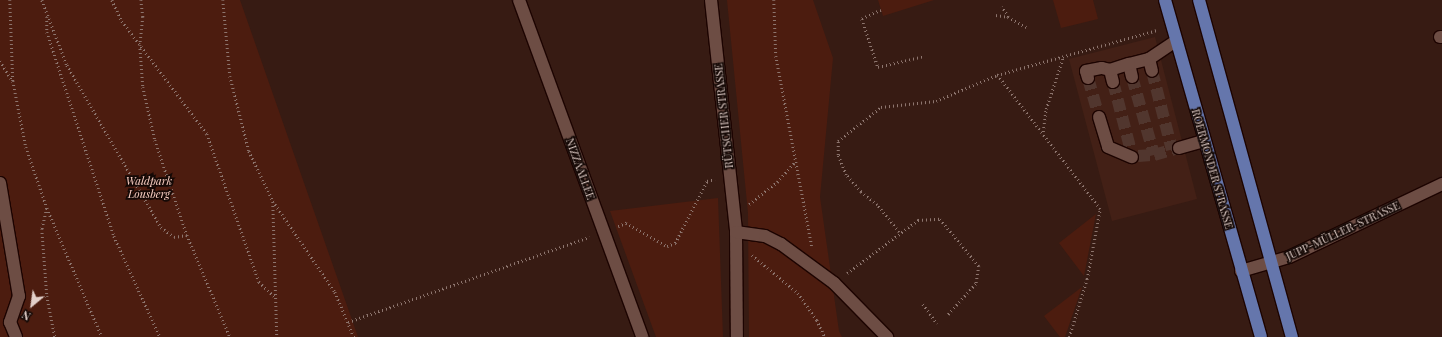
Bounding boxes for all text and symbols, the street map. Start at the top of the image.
street label: RÜTSCHER STRASSE [712,63,736,169]
street label: ROERMONDER STRASSE [1189,108,1235,230]
street label: NIZZAALLEE [563,136,597,202]
park label: Waldpark Lousberg [126,175,172,201]
street label: JUPP-MÜLLER-STRASSE [1284,199,1402,263]
north arrow [12,285,52,325]
text: N [19,307,33,324]

